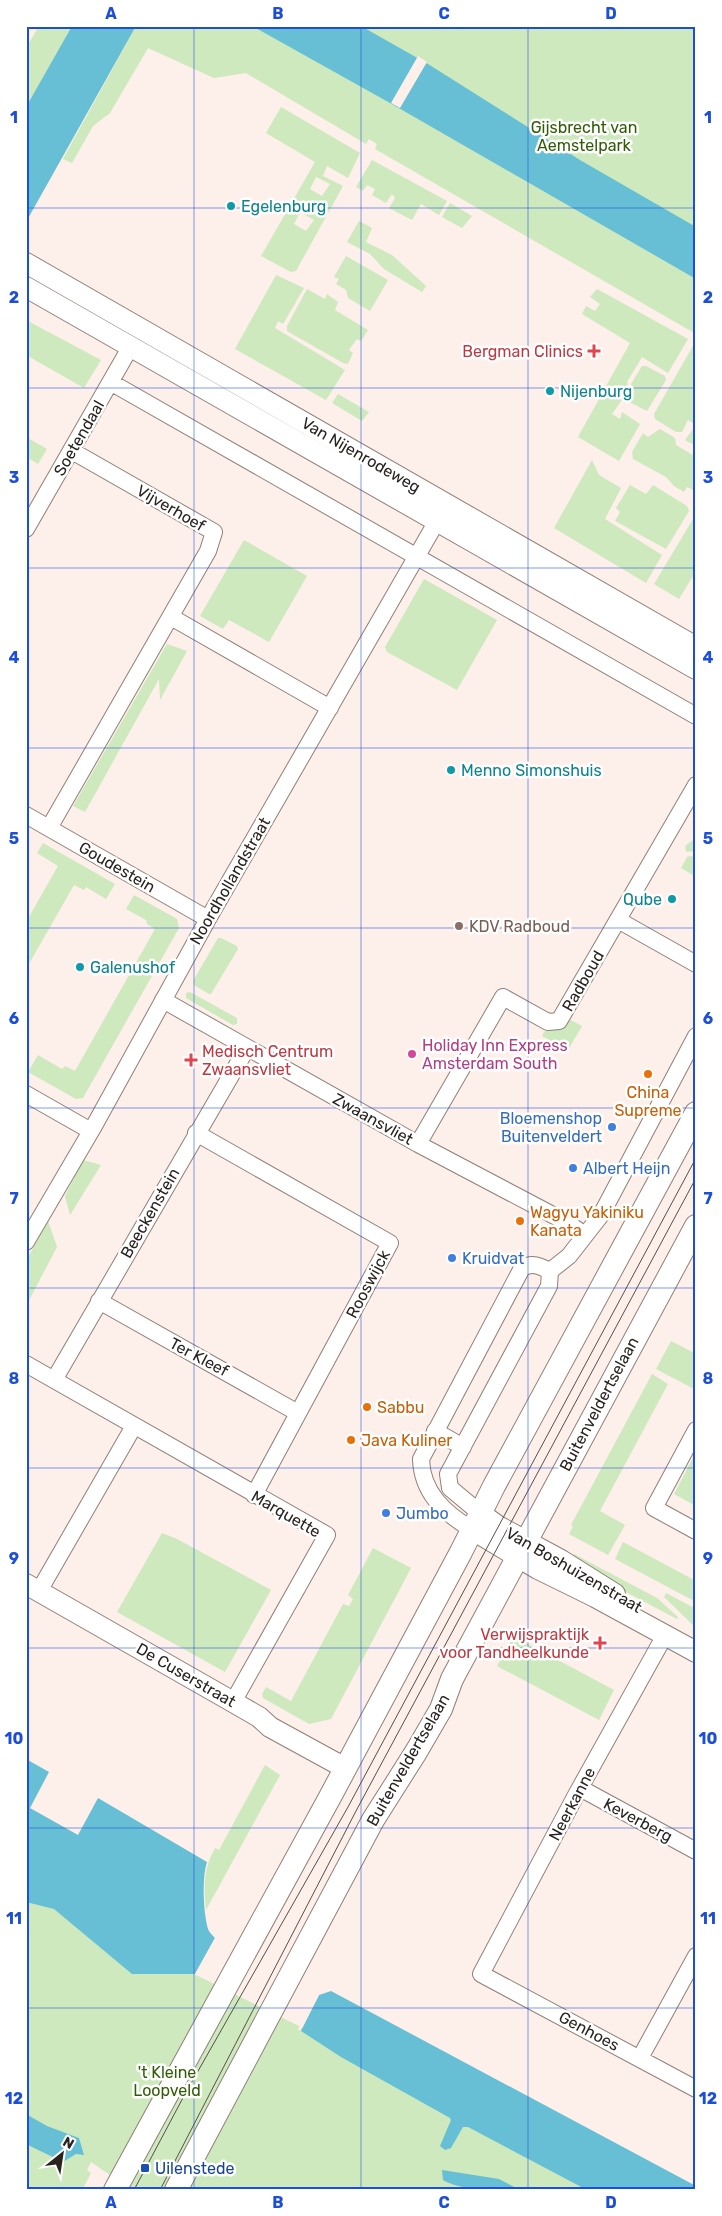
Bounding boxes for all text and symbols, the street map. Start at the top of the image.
text: A [105,4,117,23]
text: B [272,4,284,23]
text: C [438,4,450,23]
text: D [605,4,617,23]
text: 1 [10,108,18,127]
text: 1 [704,108,712,127]
park label: Gijsbrecht van Aemstelpark [531,118,637,155]
place label: Egelenburg [241,197,326,216]
marker: Egelenburg [225,200,237,212]
text: 2 [9,288,19,307]
text: 2 [703,288,713,307]
place label: Bergman Clinics [462,342,583,361]
marker: Bergman Clinics [587,344,601,358]
place label: Nijenburg [560,382,632,401]
marker: Nijenburg [544,385,556,397]
street label: Soetendaal [50,397,108,479]
street label: Van Nijenrodeweg [298,413,424,497]
text: 3 [9,468,19,487]
text: 3 [703,468,713,487]
street label: Vijverhoef [133,481,209,536]
text: 4 [9,648,20,667]
text: 4 [703,648,714,667]
place label: Menno Simonshuis [461,761,602,780]
marker: Menno Simonshuis [445,764,457,776]
street label: Noordhollandstraat [186,814,274,948]
text: 5 [9,829,19,848]
text: 5 [703,829,713,848]
street label: Goudestein [75,837,159,897]
place label: Qube [623,890,662,909]
marker: Qube [666,893,678,905]
place label: KDV Radboud [469,917,570,936]
marker: KDV Radboud [453,920,465,932]
street label: Radboud [558,947,608,1015]
place label: Galenushof [90,958,176,977]
marker: Galenushof [74,961,86,973]
text: 6 [9,1009,19,1028]
text: 6 [703,1009,713,1028]
place label: Holiday Inn Express Amsterdam South [422,1036,568,1073]
place label: Medisch Centrum Zwaansvliet [202,1042,333,1079]
marker: Holiday Inn Express Amsterdam South [406,1048,418,1060]
marker: Medisch Centrum Zwaansvliet [184,1053,198,1067]
marker: China Supreme [642,1068,654,1080]
place label: China Supreme [614,1083,682,1120]
street label: Zwaansvliet [330,1089,416,1149]
place label: Bloemenshop Buitenveldert [500,1109,602,1146]
marker: Bloemenshop Buitenveldert [606,1121,618,1133]
place label: Albert Heijn [583,1159,670,1178]
marker: Albert Heijn [567,1162,579,1174]
street label: Beeckenstein [117,1165,183,1261]
text: 7 [9,1189,19,1208]
text: 7 [703,1189,713,1208]
place label: Wagyu Yakiniku Kanata [530,1203,644,1240]
marker: Wagyu Yakiniku Kanata [514,1215,526,1227]
street label: Rooswijck [342,1246,394,1321]
place label: Kruidvat [462,1249,524,1268]
marker: Kruidvat [446,1252,458,1264]
street label: Ter Kleef [166,1334,232,1381]
street label: Buitenveldertselaan [556,1334,642,1474]
text: 8 [9,1369,20,1388]
text: 8 [703,1369,714,1388]
place label: Sabbu [377,1398,424,1417]
marker: Sabbu [361,1401,373,1413]
place label: Java Kuliner [361,1431,452,1450]
marker: Java Kuliner [345,1434,357,1446]
street label: Marquette [248,1487,324,1541]
place label: Jumbo [396,1504,449,1523]
marker: Jumbo [380,1507,392,1519]
street label: Van Boshuizenstraat [502,1523,646,1617]
text: 9 [9,1549,19,1568]
text: 9 [703,1549,713,1568]
place label: Verwijspraktijk voor Tandheelkunde [439,1625,590,1662]
marker: Verwijspraktijk voor Tandheelkunde [593,1636,607,1650]
street label: De Cuserstraat [133,1639,239,1711]
street label: Buitenveldertselaan [362,1691,454,1829]
text: 10 [5,1729,24,1748]
text: 10 [699,1729,718,1748]
street label: Neerkanne [545,1764,599,1844]
street label: Keverberg [600,1794,676,1846]
text: 11 [6,1909,22,1928]
text: 11 [700,1909,716,1928]
street label: Genhoes [556,2007,622,2055]
park label: 't Kleine Loopveld [133,2063,201,2100]
text: 12 [5,2089,23,2108]
text: 12 [699,2089,717,2108]
north arrow [38,2128,88,2178]
text: N [60,2133,77,2153]
place label: Uilenstede [155,2159,235,2178]
marker: Uilenstede [139,2162,151,2174]
text: A [105,2193,117,2212]
text: B [272,2193,284,2212]
text: C [438,2193,450,2212]
text: D [605,2193,617,2212]

